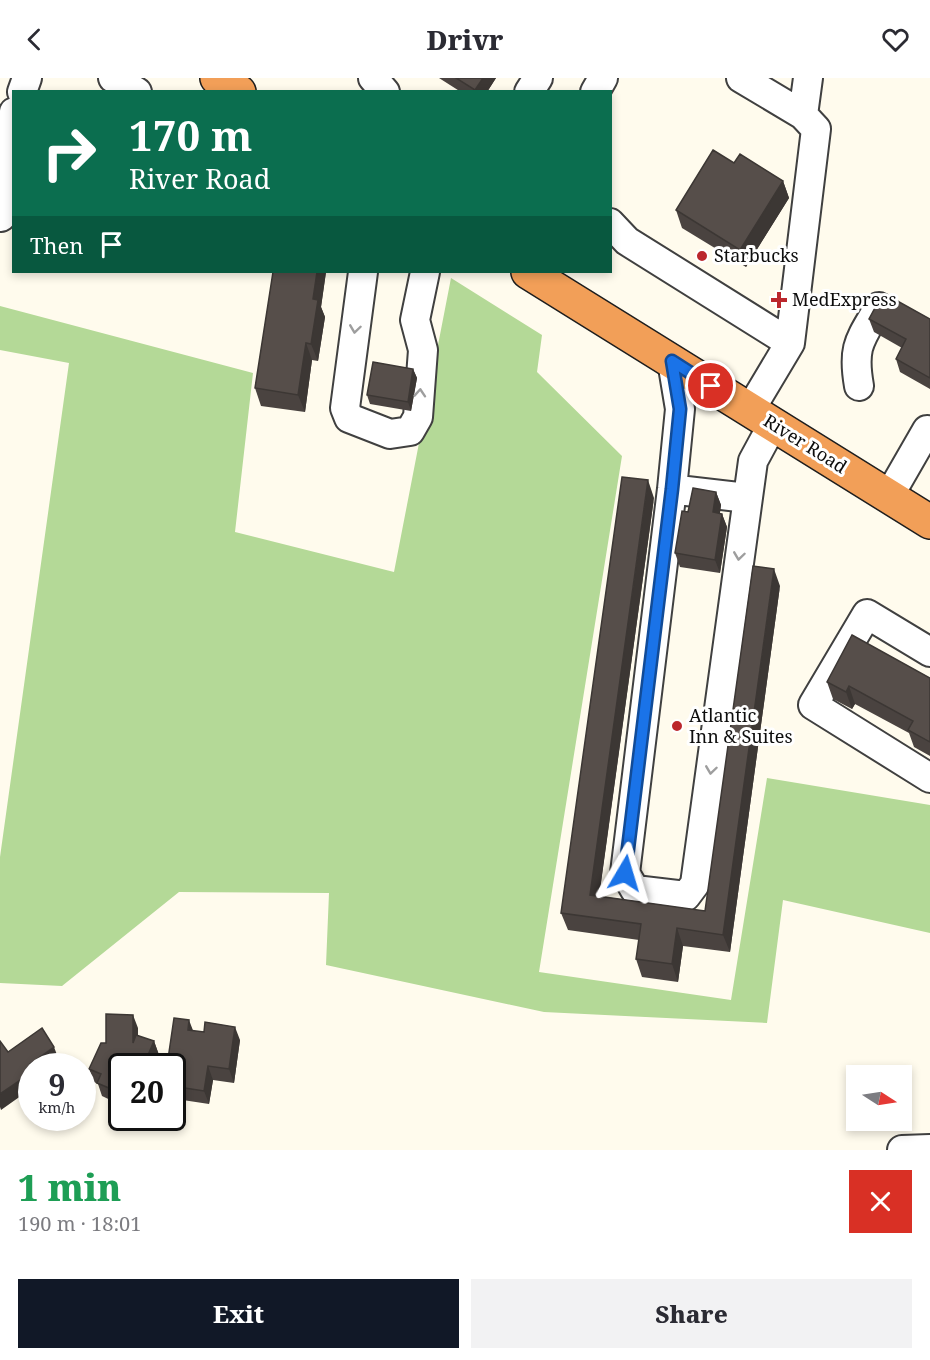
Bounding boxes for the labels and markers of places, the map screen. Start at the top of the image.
place label: Starbucks [714,243,799,267]
marker: Starbucks [695,249,709,263]
place label: MedExpress [792,287,897,311]
marker: MedExpress [770,291,788,309]
pin [685,360,736,411]
place label: Atlantic Inn & Suites [689,703,793,748]
marker: Atlantic Inn & Suites [670,719,684,733]

